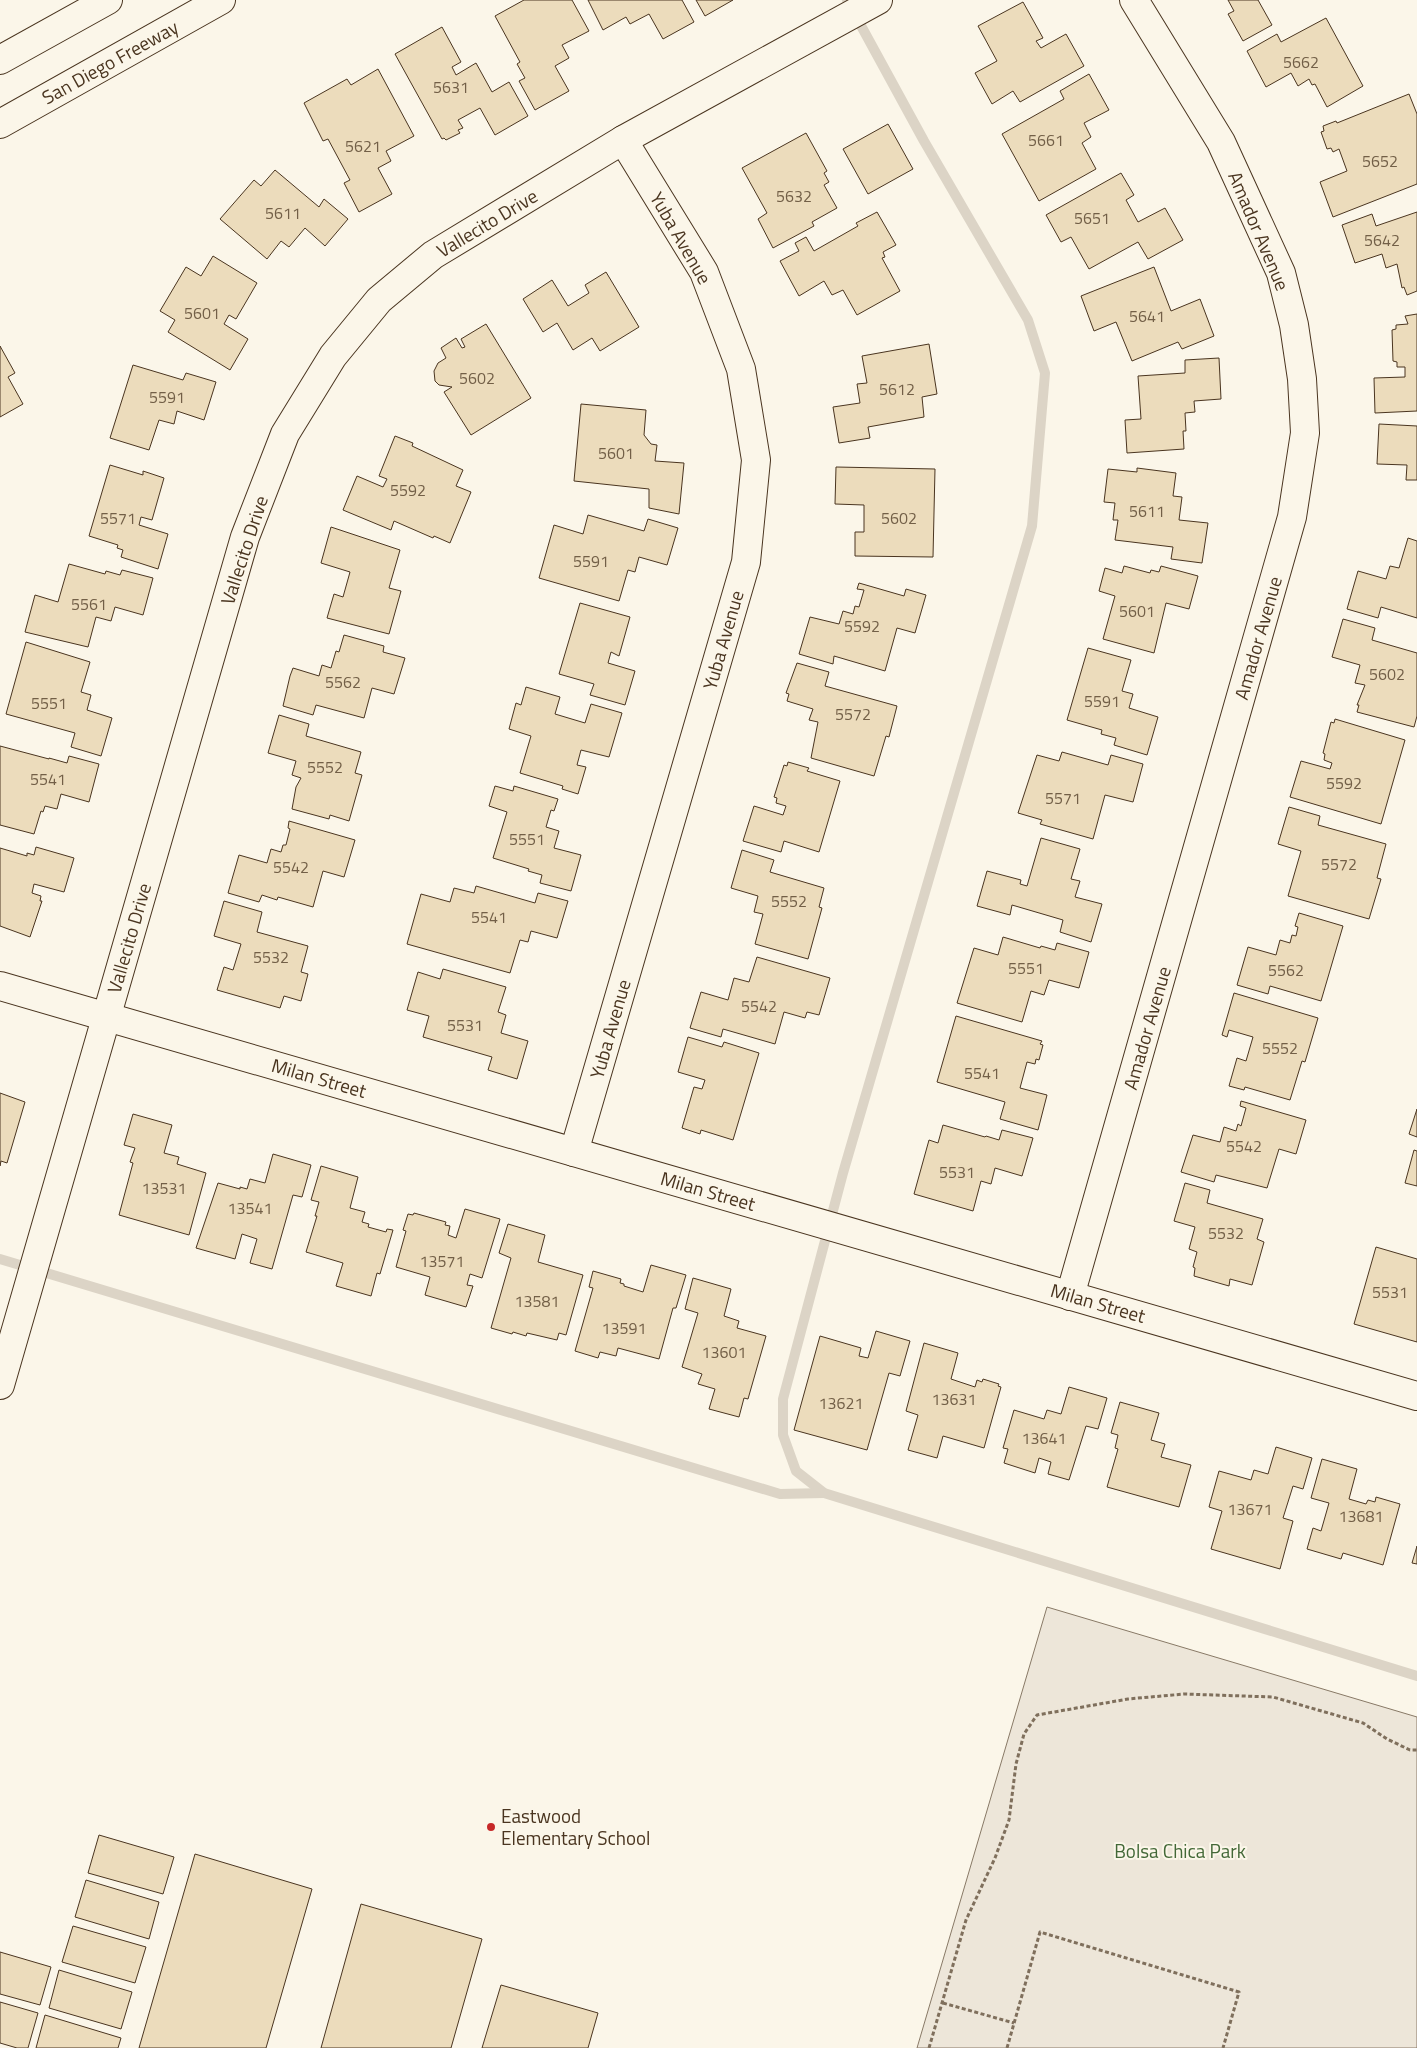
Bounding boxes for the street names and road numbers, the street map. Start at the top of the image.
street label: San Diego Freeway [36,12,183,111]
street label: Amador Avenue [1221,167,1298,295]
street label: Vallecito Drive [431,181,543,264]
street label: Yuba Avenue [643,186,720,289]
street label: Vallecito Drive [212,491,275,608]
street label: Amador Avenue [1226,573,1289,703]
street label: Yuba Avenue [694,587,751,693]
street label: Vallecito Drive [99,879,158,996]
street label: Amador Avenue [1115,963,1178,1093]
street label: Yuba Avenue [581,976,638,1082]
street label: Milan Street [268,1050,370,1105]
street label: Milan Street [657,1163,759,1218]
street label: Milan Street [1047,1275,1149,1330]

